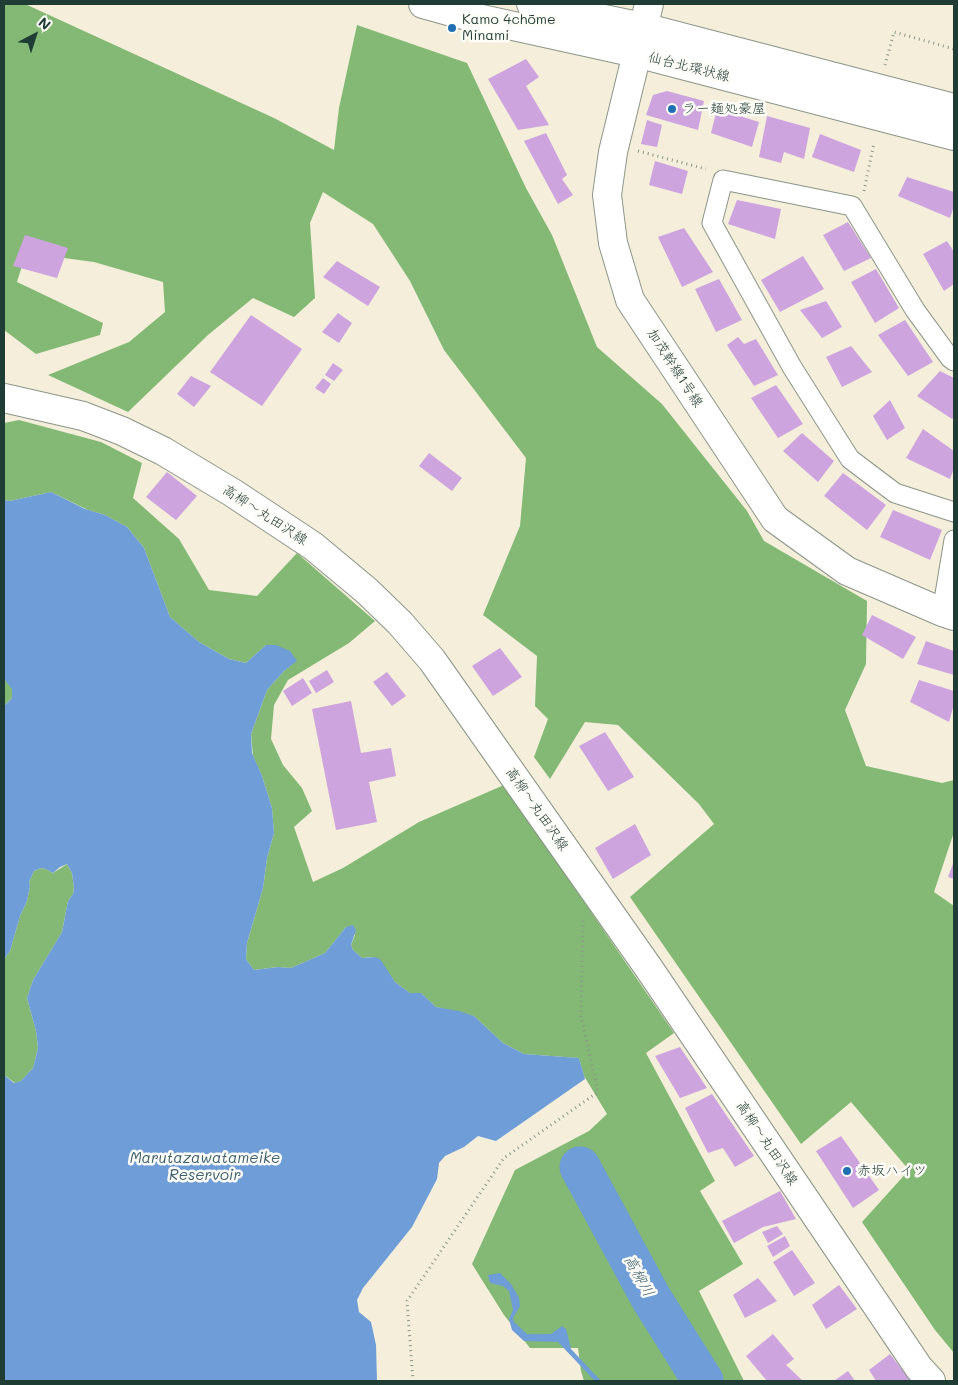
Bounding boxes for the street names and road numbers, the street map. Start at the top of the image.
street label: 仙台北環状線 [646,49,732,85]
street label: 加茂幹線1号線 [643,326,707,410]
street label: 高柳～丸田沢線 [219,481,311,549]
street label: 高柳～丸田沢線 [502,764,572,854]
street label: 高柳～丸田沢線 [733,1098,801,1188]

